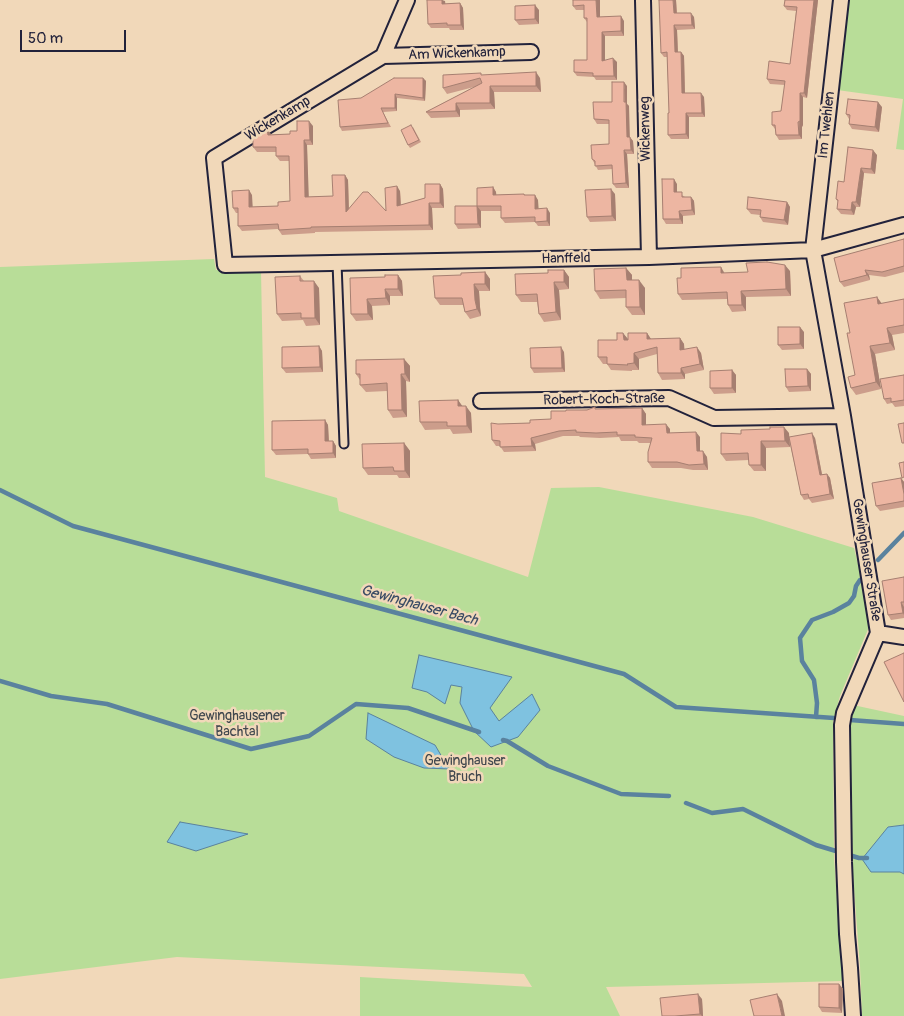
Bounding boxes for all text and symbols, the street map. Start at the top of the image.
scale bar [22,20,129,52]
text: 50 m [28,29,63,48]
street label: Am Wickenkamp [408,44,506,64]
street label: Im Twehlen [815,91,839,159]
street label: Wickenkamp [242,93,314,145]
street label: Wickenweg [637,96,655,162]
street label: Hanffeld [541,250,591,268]
street label: Robert-Koch-Straße [543,391,665,409]
street label: Gewinghauser Straße [848,497,884,623]
water label: Gewinghauser Bach [359,582,479,630]
park label: Gewinghausener Bachtal [189,708,285,740]
park label: Gewinghauser Bruch [424,753,506,786]

